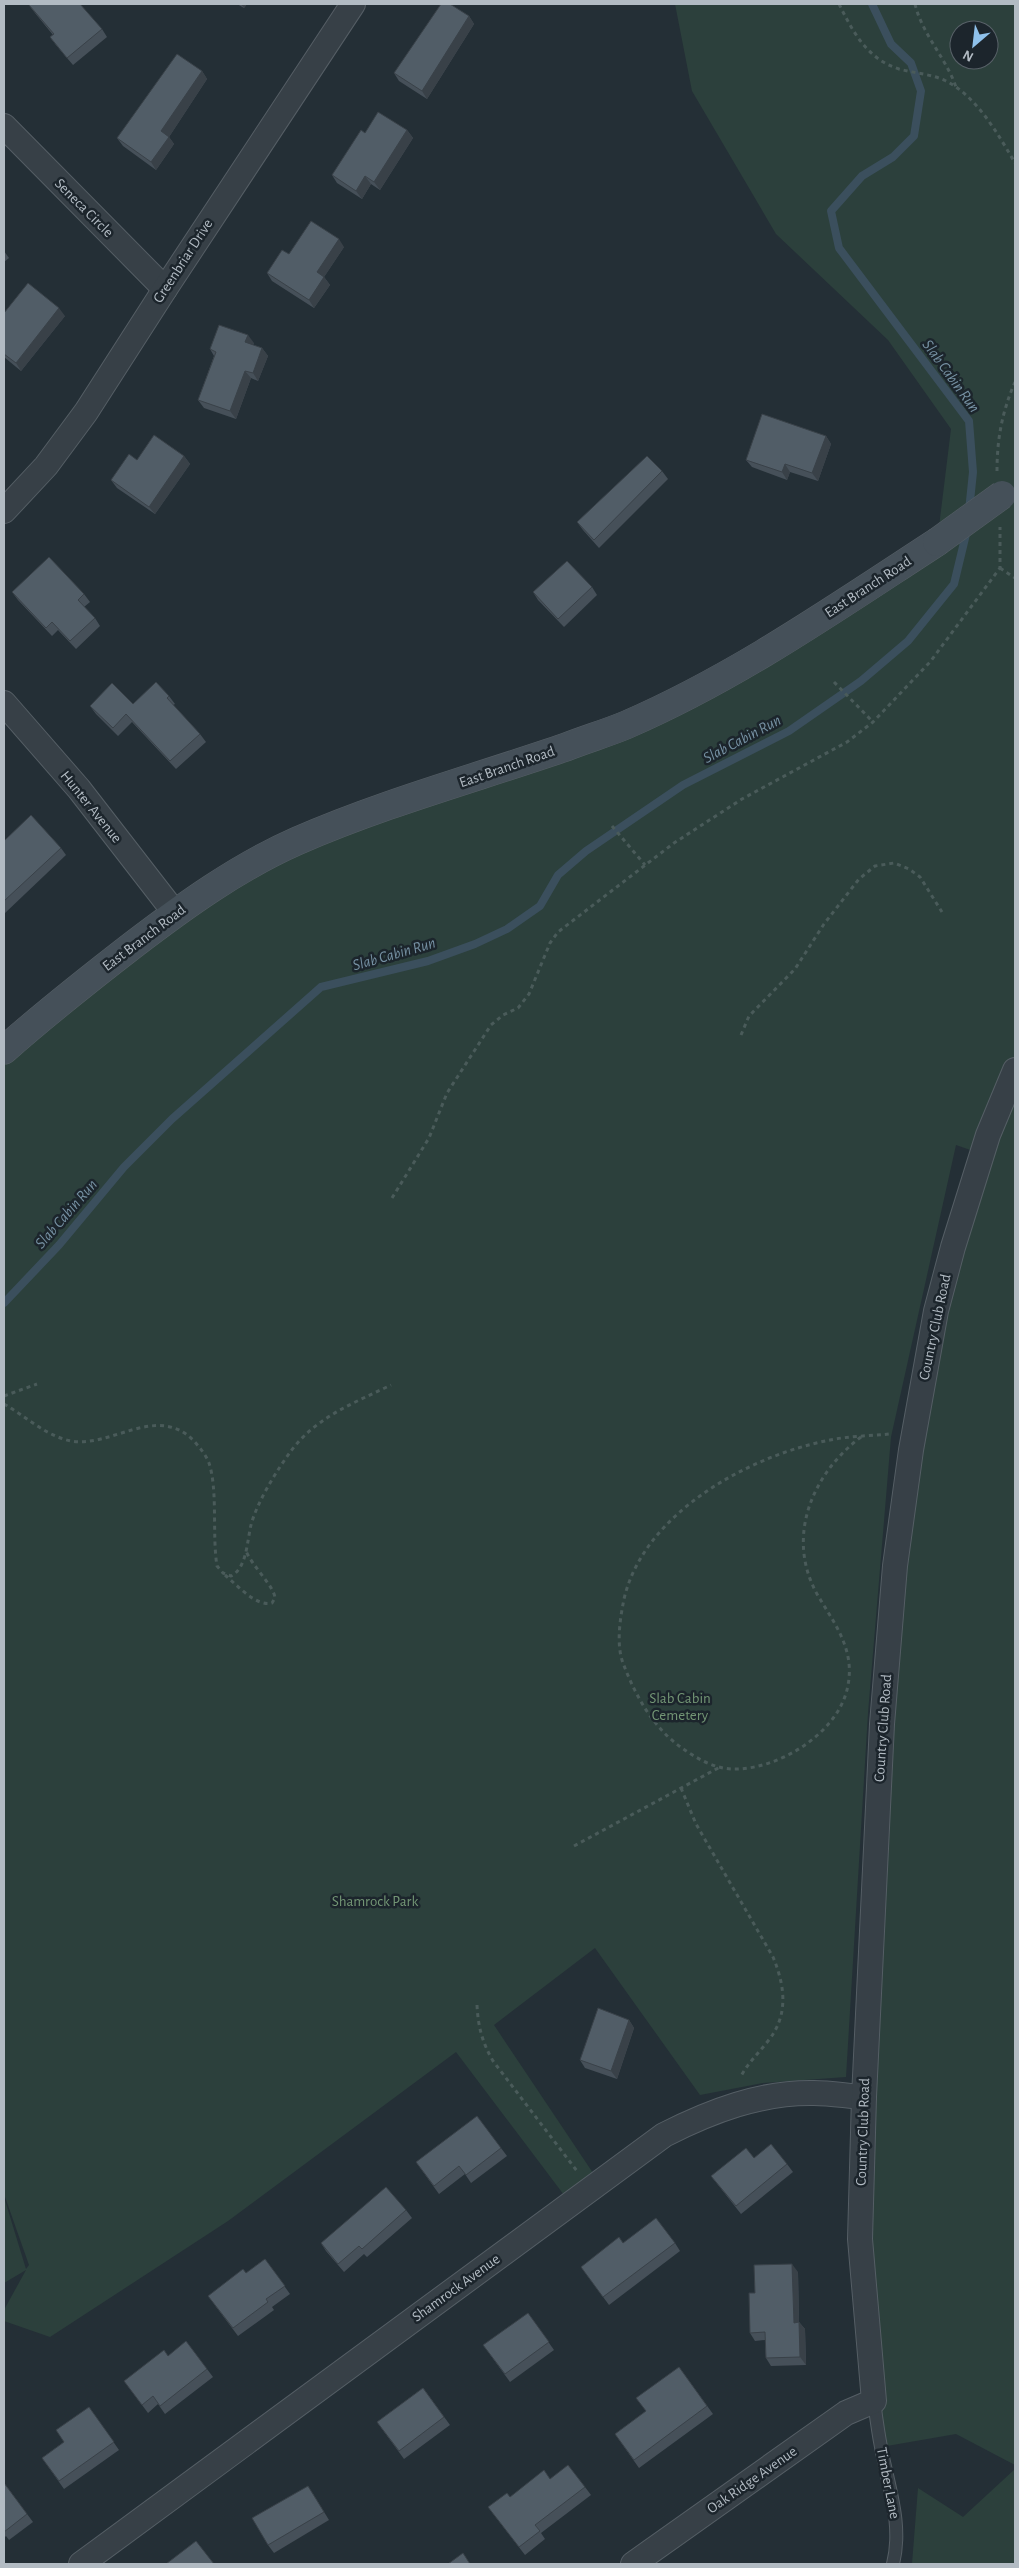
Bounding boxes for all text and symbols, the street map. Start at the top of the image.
north arrow [949,20,999,70]
text: N [961,47,976,64]
street label: Seneca Circle [52,176,116,240]
street label: Greenbriar Drive [150,216,216,306]
water label: Slab Cabin Run [919,337,983,415]
street label: East Branch Road [822,553,914,620]
water label: Slab Cabin Run [700,712,784,766]
street label: East Branch Road [457,744,557,790]
street label: Hunter Avenue [58,768,125,846]
street label: East Branch Road [100,902,188,974]
water label: Slab Cabin Run [351,935,437,973]
water label: Slab Cabin Run [32,1176,100,1252]
street label: Country Club Road [916,1272,954,1381]
street label: Country Club Road [872,1673,894,1782]
park label: Slab Cabin Cemetery [649,1691,711,1723]
park label: Shamrock Park [332,1894,418,1909]
street label: Country Club Road [854,2078,872,2186]
street label: Shamrock Avenue [409,2251,503,2325]
street label: Oak Ridge Avenue [704,2443,800,2517]
street label: Timber Lane [874,2446,902,2520]

